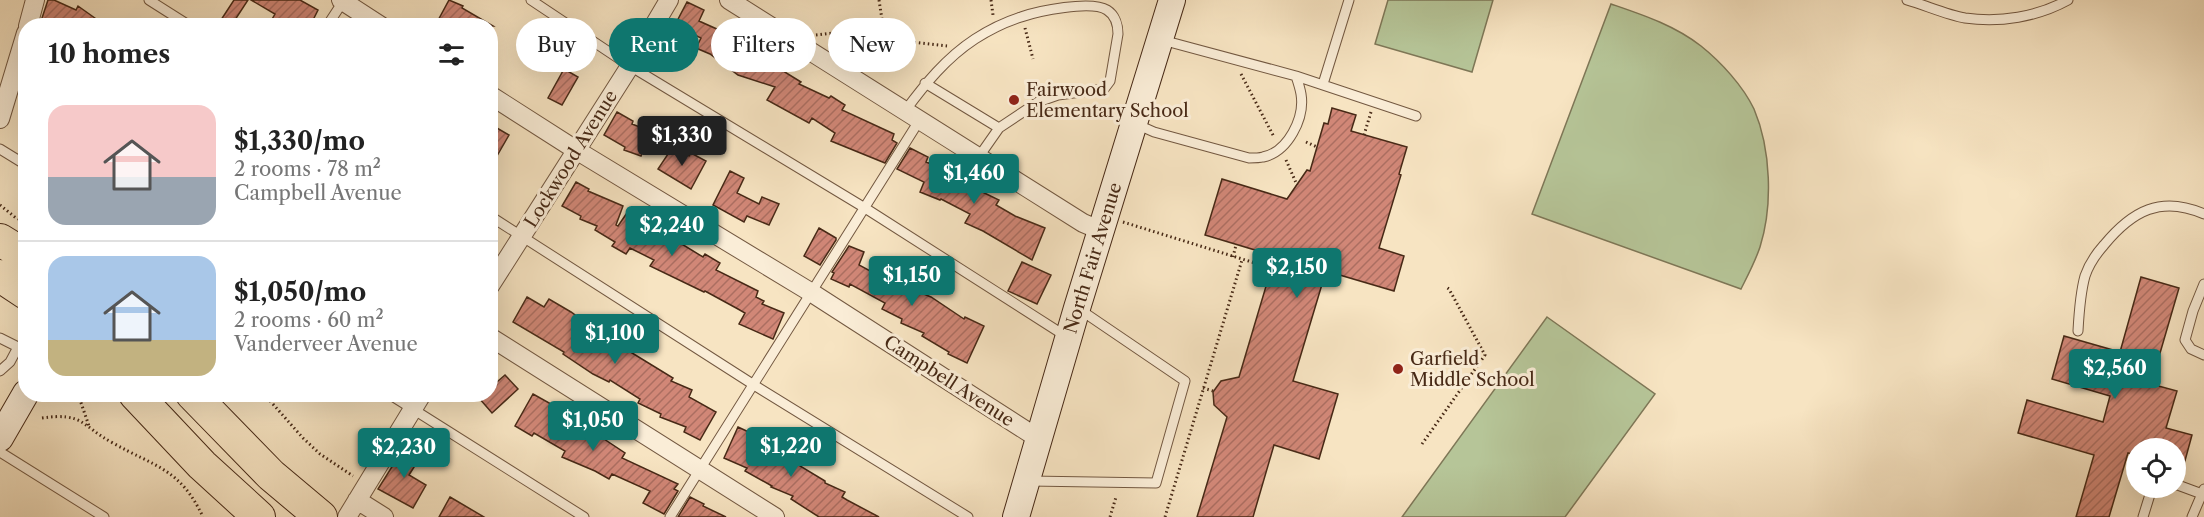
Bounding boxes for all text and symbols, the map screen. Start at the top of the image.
chip: Buy [516,18,597,72]
chip: Rent [609,18,699,72]
chip: Filters [711,18,816,72]
chip: New [828,18,916,72]
text: 10 homes [48,38,170,70]
icon: filters [435,38,468,71]
place label: Fairwood Elementary School [1026,79,1189,122]
street label: Lockwood Avenue [520,86,622,232]
marker: Fairwood Elementary School [1007,93,1021,107]
pin: $1,330 [633,116,731,167]
text: $1,330 [651,123,713,147]
text: $1,330/mo [234,125,365,157]
icon: home [96,129,168,201]
pin: $1,460 [925,154,1023,205]
text: 2 rooms · 78 m² [234,157,381,181]
text: $1,460 [943,161,1005,185]
street label: North Fair Avenue [1060,180,1126,336]
text: Campbell Avenue [234,181,402,205]
pin: $2,240 [623,206,721,257]
text: $2,240 [640,213,704,237]
pin: $2,150 [1248,248,1346,299]
text: $2,150 [1266,255,1328,279]
pin: $1,150 [863,256,961,307]
text: $1,150 [883,263,941,287]
text: $1,050/mo [234,276,366,308]
icon: home [96,280,168,352]
text: 2 rooms · 60 m² [234,308,384,332]
pin: $1,100 [566,314,664,365]
text: $1,100 [585,321,645,345]
street label: Campbell Avenue [880,331,1018,431]
text: Vanderveer Avenue [234,332,418,356]
place label: Garfield Middle School [1410,348,1535,391]
pin: $2,560 [2066,349,2164,400]
text: $2,560 [2083,356,2147,380]
marker: Garfield Middle School [1391,362,1405,376]
pin: $1,050 [544,401,642,452]
text: $1,050 [562,408,624,432]
pin: $1,220 [742,427,840,478]
pin: $2,230 [355,428,453,479]
text: $1,220 [760,434,822,458]
text: $2,230 [372,435,436,459]
map controls [2126,438,2186,498]
button: locate [2126,438,2186,498]

